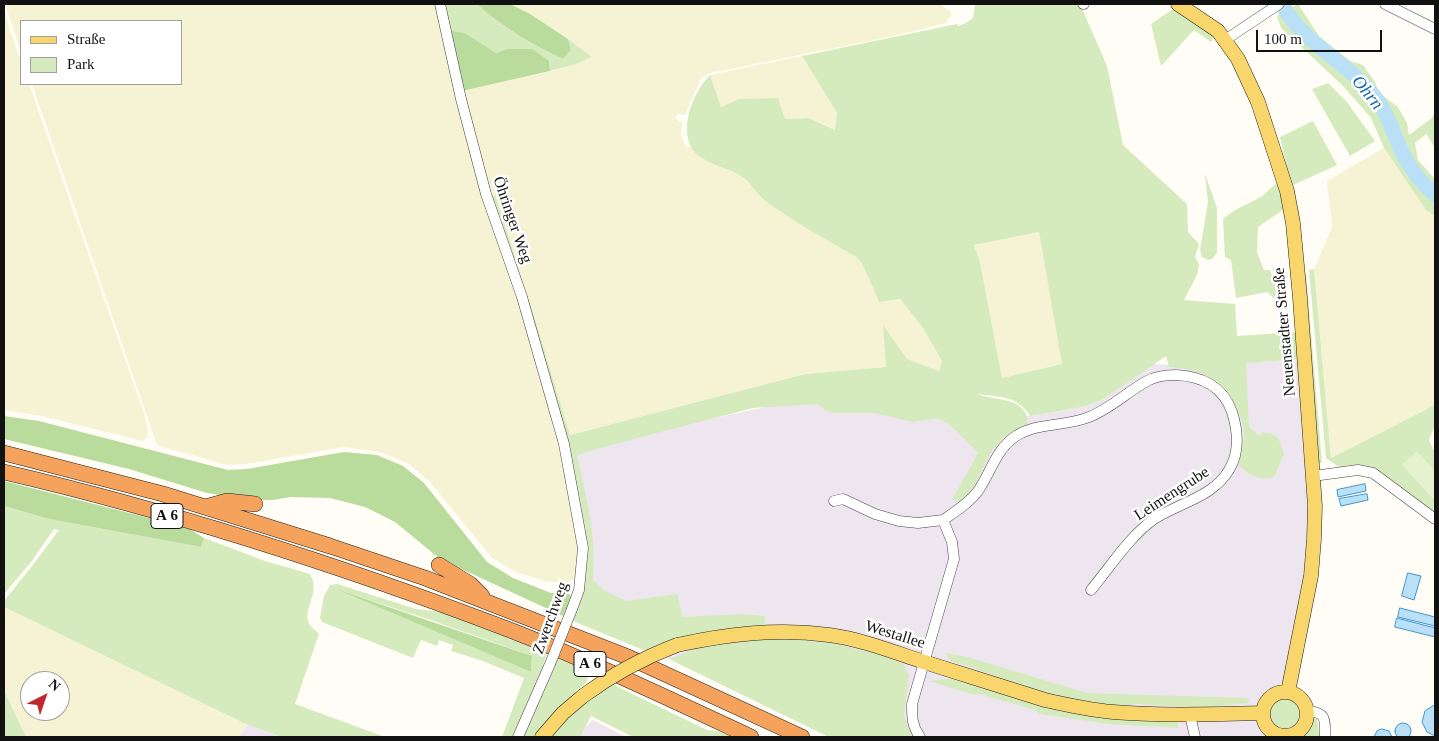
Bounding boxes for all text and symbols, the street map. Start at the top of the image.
legend [20,20,182,85]
scale bar [1259,20,1385,52]
text: Straße [67,31,105,47]
text: 100 m [1264,31,1302,47]
text: Park [67,56,95,72]
water label: Ohrn [1347,71,1387,115]
street label: Öhringer Weg [488,174,536,266]
street label: Neuenstadter Straße [1270,267,1300,397]
street label: Leimengrube [1131,463,1213,525]
road number: A 6 [151,504,183,528]
street label: Zwerchweg [529,579,573,657]
street label: Westallee [863,617,927,653]
road number: A 6 [574,652,606,676]
north arrow [20,671,70,721]
text: N [46,676,63,694]

